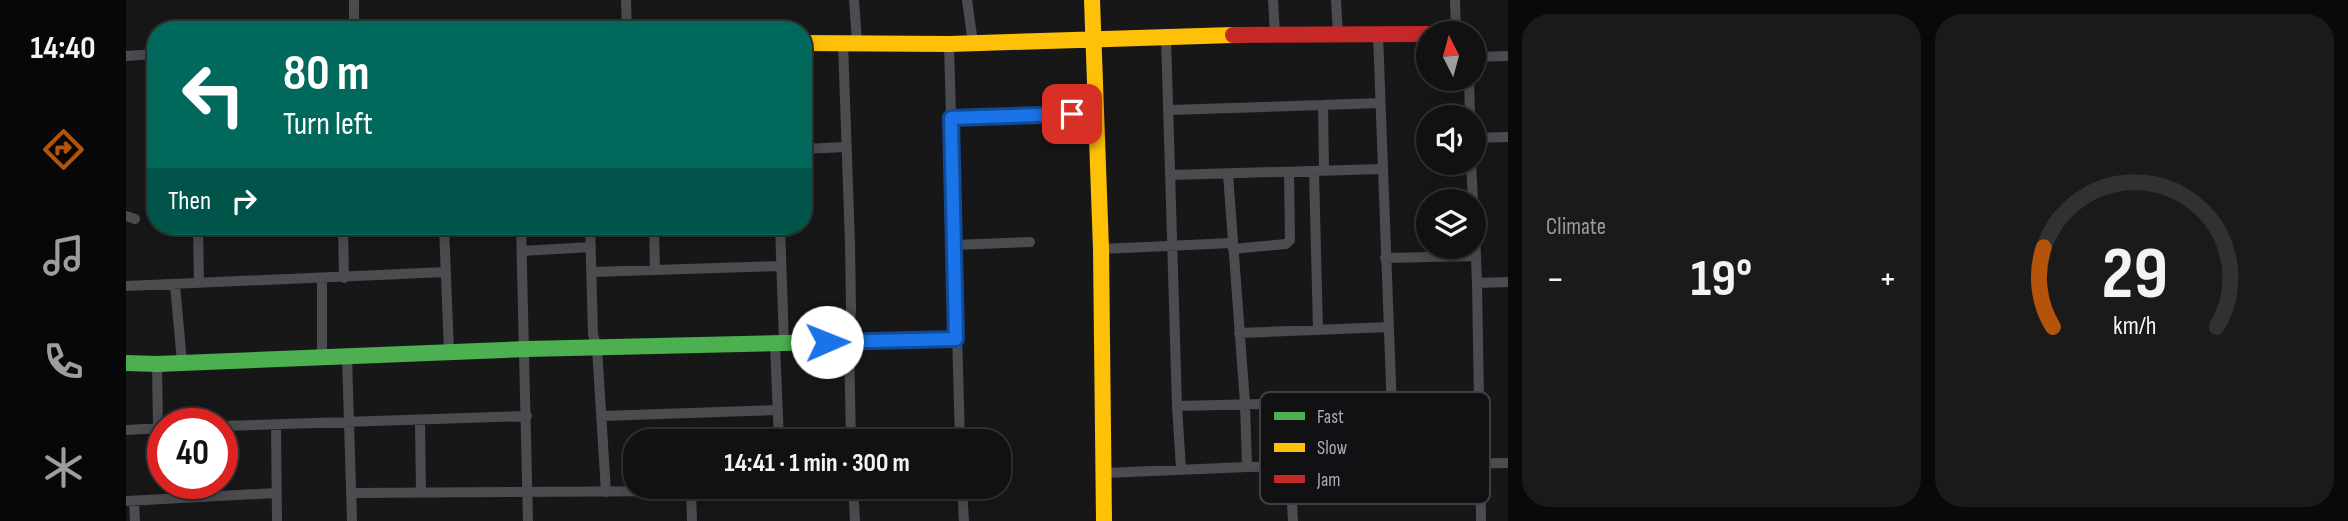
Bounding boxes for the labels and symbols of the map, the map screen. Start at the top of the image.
north arrow [1416,21,1486,91]
pin [1042,84,1102,144]
position arrow [790,305,864,379]
legend [1260,392,1490,504]
text: Fast [1317,406,1344,429]
speed limit sign: 40 [147,408,238,499]
text: Slow [1317,437,1347,460]
text: Jam [1316,469,1340,492]

